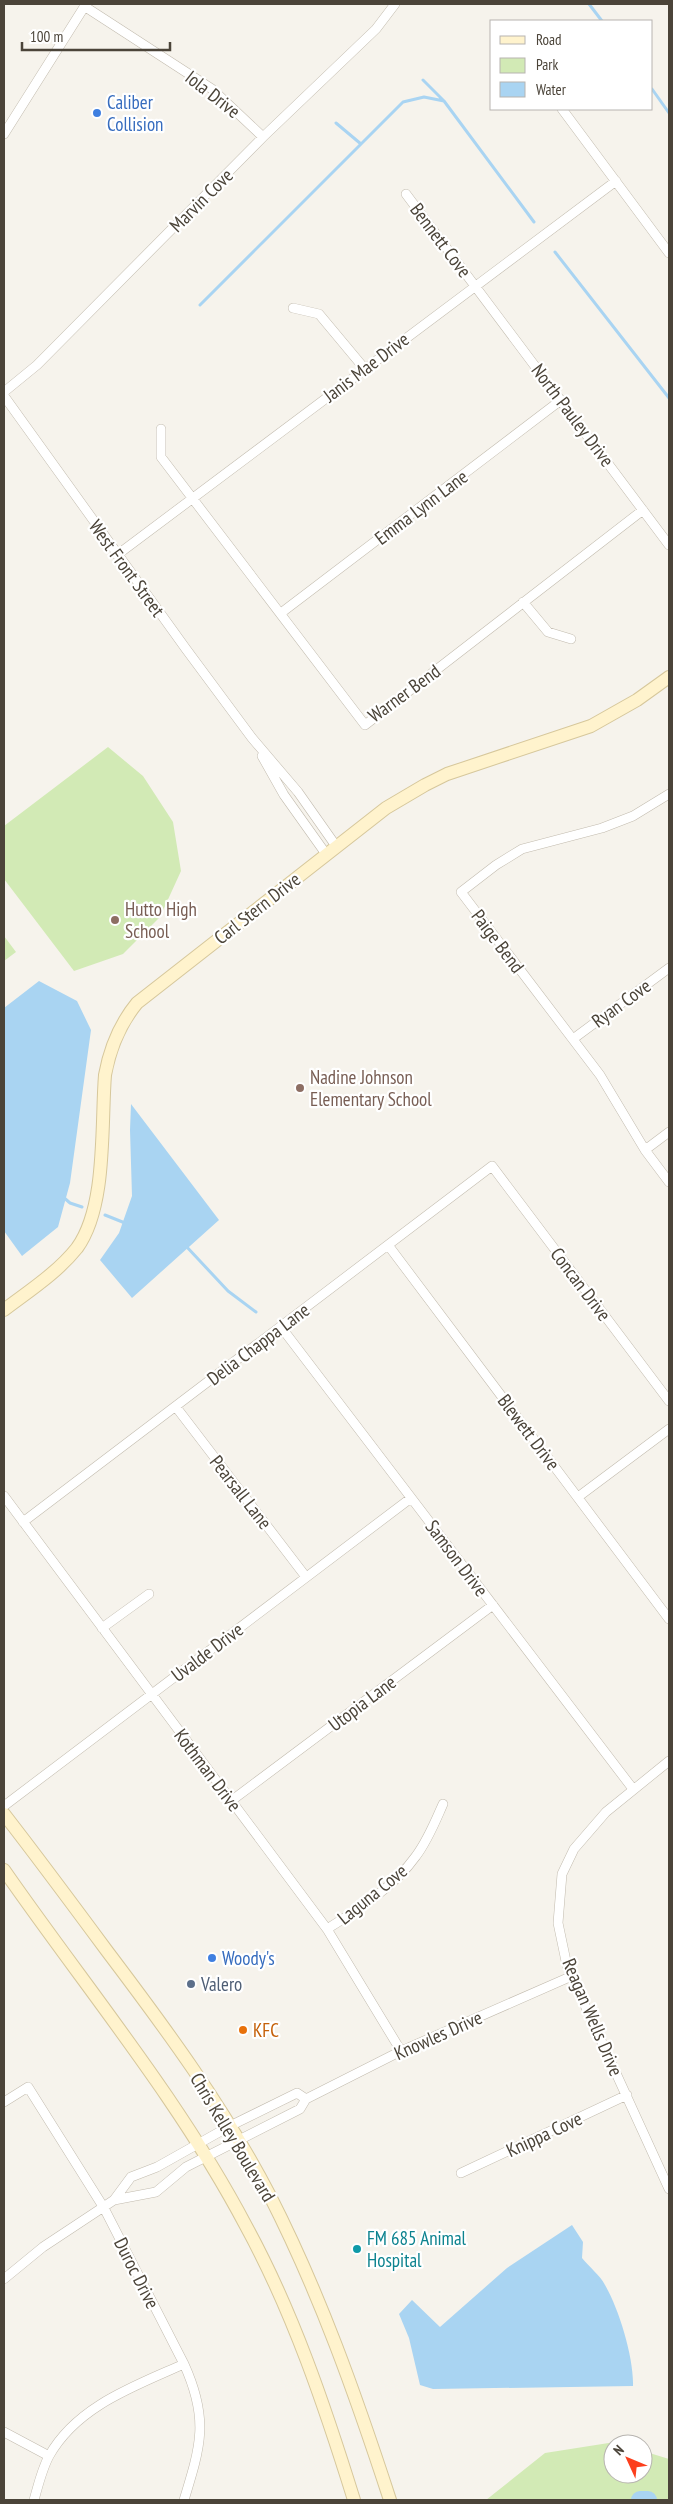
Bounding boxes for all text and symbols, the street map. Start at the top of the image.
scale bar [22,20,170,52]
legend [490,20,653,110]
text: 100 m [30,27,63,46]
text: Road [536,30,562,49]
text: Park [536,55,558,74]
street label: Iola Drive [181,65,245,123]
text: Water [536,80,567,99]
place label: Caliber Collision [107,90,163,136]
marker: Caliber Collision [91,107,103,119]
street label: Marvin Cove [164,163,238,237]
street label: Bennett Cove [405,198,477,282]
street label: Janis Mae Drive [318,327,414,408]
street label: North Pauley Drive [526,359,620,471]
street label: Emma Lynn Lane [370,464,472,550]
street label: West Front Street [84,515,171,622]
street label: Warner Bend [363,659,445,727]
street label: Carl Stern Drive [209,867,305,949]
place label: Hutto High School [125,897,197,943]
street label: Paige Bend [466,905,530,977]
marker: Hutto High School [109,914,121,926]
street label: Ryan Cove [587,973,655,1032]
place label: Nadine Johnson Elementary School [310,1065,432,1111]
marker: Nadine Johnson Elementary School [294,1082,306,1094]
street label: Concan Drive [546,1242,617,1326]
street label: Delia Chappa Lane [202,1298,314,1390]
street label: Blewett Drive [493,1389,565,1475]
street label: Pearsall Lane [205,1450,277,1534]
street label: Samson Drive [420,1515,494,1601]
street label: Uvalde Drive [166,1617,248,1687]
street label: Utopia Lane [323,1670,401,1736]
street label: Kothman Drive [169,1724,247,1816]
street label: Laguna Cove [332,1858,412,1929]
place label: Woody's [222,1946,275,1970]
marker: Woody's [206,1952,218,1964]
street label: Reagan Wells Drive [557,1955,629,2080]
place label: Valero [200,1972,242,1996]
marker: Valero [185,1978,197,1990]
street label: Knowles Drive [390,2005,486,2065]
place label: KFC [253,2018,279,2042]
marker: KFC [237,2024,249,2036]
street label: Chris Kelley Boulevard [185,2068,281,2206]
street label: Knippa Cove [502,2106,586,2162]
place label: FM 685 Animal Hospital [367,2226,467,2272]
street label: Duroc Drive [109,2233,165,2313]
marker: FM 685 Animal Hospital [351,2243,363,2255]
north arrow [603,2434,653,2484]
text: N [610,2441,628,2459]

